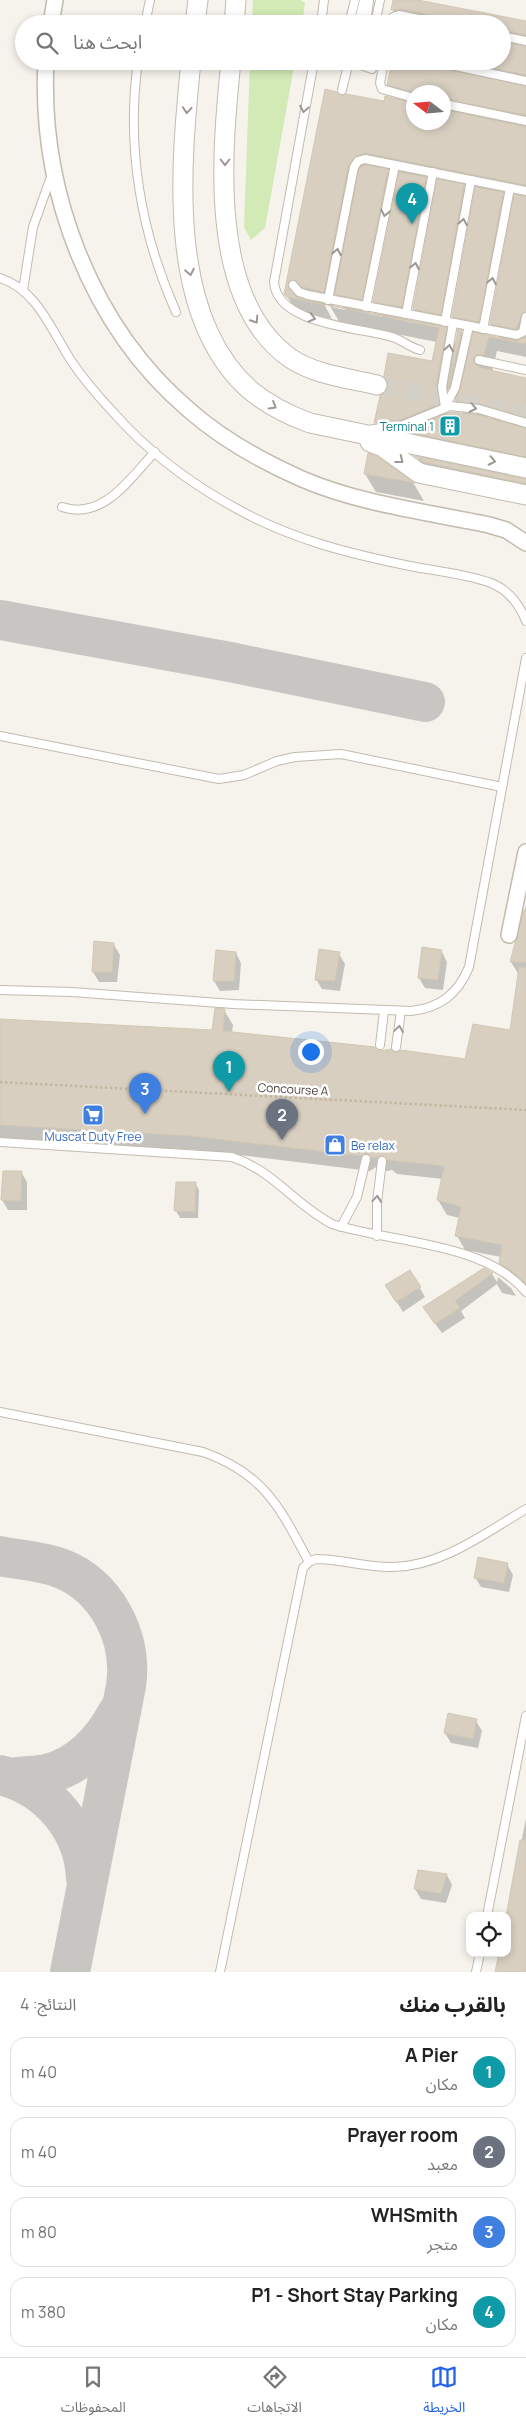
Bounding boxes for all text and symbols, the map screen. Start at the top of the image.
search box [15,15,511,70]
icon: search [33,29,61,57]
text: ابحث هنا [73,29,142,55]
north arrow [406,85,451,130]
one-way arrow [299,105,310,113]
one-way arrow [182,106,193,114]
one-way arrow [220,158,230,166]
pin: 4 [396,183,428,224]
one-way arrow [381,208,391,217]
one-way arrow [458,218,468,227]
one-way arrow [331,247,342,256]
one-way arrow [409,262,419,271]
one-way arrow [185,267,195,276]
one-way arrow [487,277,497,286]
one-way arrow [308,312,317,323]
one-way arrow [249,314,258,324]
one-way arrow [443,343,453,352]
one-way arrow [268,399,277,409]
one-way arrow [468,402,477,413]
building icon: Terminal 1 [438,414,462,438]
place label: Terminal 1 [380,418,434,435]
one-way arrow [394,454,403,462]
one-way arrow [487,455,496,466]
one-way arrow [393,1025,403,1033]
your location [298,1039,324,1065]
pin: 1 [213,1051,245,1092]
pin: 3 [129,1073,161,1114]
street label: Concourse A [257,1079,329,1099]
pin: 2 [266,1099,298,1140]
supermarket icon: Muscat Duty Free [81,1103,105,1127]
place label: Muscat Duty Free [45,1128,141,1145]
shop icon: Be relax [323,1133,347,1157]
place label: Be relax [351,1137,395,1154]
one-way arrow [372,1194,383,1202]
map controls [466,1912,511,1957]
button: locate [466,1912,511,1957]
text: بالقرب منك [399,1990,506,2018]
text: النتائج: 4 [20,1993,76,2015]
text: A Pier [405,2042,458,2068]
text: 40 m [21,2061,57,2083]
text: 1 [486,2061,493,2083]
text: مكان [426,2073,458,2095]
text: Prayer room [347,2122,458,2148]
text: 40 m [21,2141,57,2163]
text: 2 [484,2141,494,2163]
text: معبد [427,2153,458,2175]
text: WHSmith [371,2202,458,2228]
text: 80 m [21,2221,57,2243]
text: 3 [484,2221,494,2243]
text: متجر [427,2233,458,2255]
text: P1 - Short Stay Parking [251,2282,458,2308]
text: 380 m [21,2301,66,2323]
text: 4 [484,2301,494,2323]
text: مكان [426,2313,458,2335]
tab: المحفوظات [61,2363,126,2422]
tab: الاتجاهات [247,2363,302,2422]
tab: الخريطة [423,2363,465,2422]

